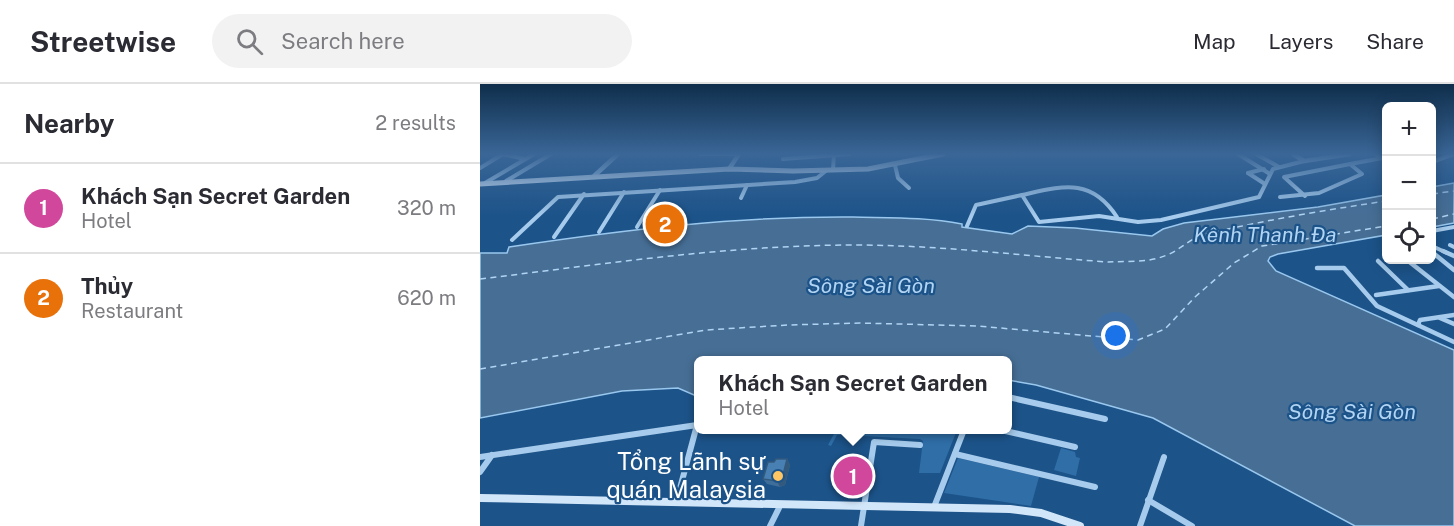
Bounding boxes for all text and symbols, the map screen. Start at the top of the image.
search box [212,14,632,68]
text: Streetwise [30,25,176,58]
icon: search [233,25,266,58]
text: Search here [281,28,405,54]
text: Map [1193,29,1236,54]
text: Layers [1269,29,1333,54]
text: Share [1366,29,1424,54]
map controls [1382,102,1436,264]
button: + [1382,102,1436,156]
text: Nearby [24,108,114,139]
text: 2 results [375,111,456,135]
button: − [1382,156,1436,210]
text: Khách Sạn Secret Garden [81,183,350,209]
text: 1 [39,196,48,220]
text: 320 m [397,196,456,220]
pin: 2 [646,202,684,246]
text: Hotel [81,209,132,233]
button: locate [1382,210,1436,264]
water label: Kênh Thanh Đa [1194,222,1336,247]
text: Thủy [81,273,133,299]
water label: Sông Sài Gòn [807,273,935,298]
text: 2 [37,286,50,310]
text: 620 m [397,286,456,310]
text: Restaurant [81,299,183,323]
your location [1101,321,1130,350]
popup [694,356,1012,434]
text: Khách Sạn Secret Garden [718,370,988,396]
text: Hotel [718,396,769,420]
water label: Sông Sài Gòn [1288,399,1416,424]
place label: Tổng Lãnh sự quán Malaysia [606,447,766,503]
pin: 1 [834,454,872,498]
marker: Tổng Lãnh sự quán Malaysia [771,469,785,483]

